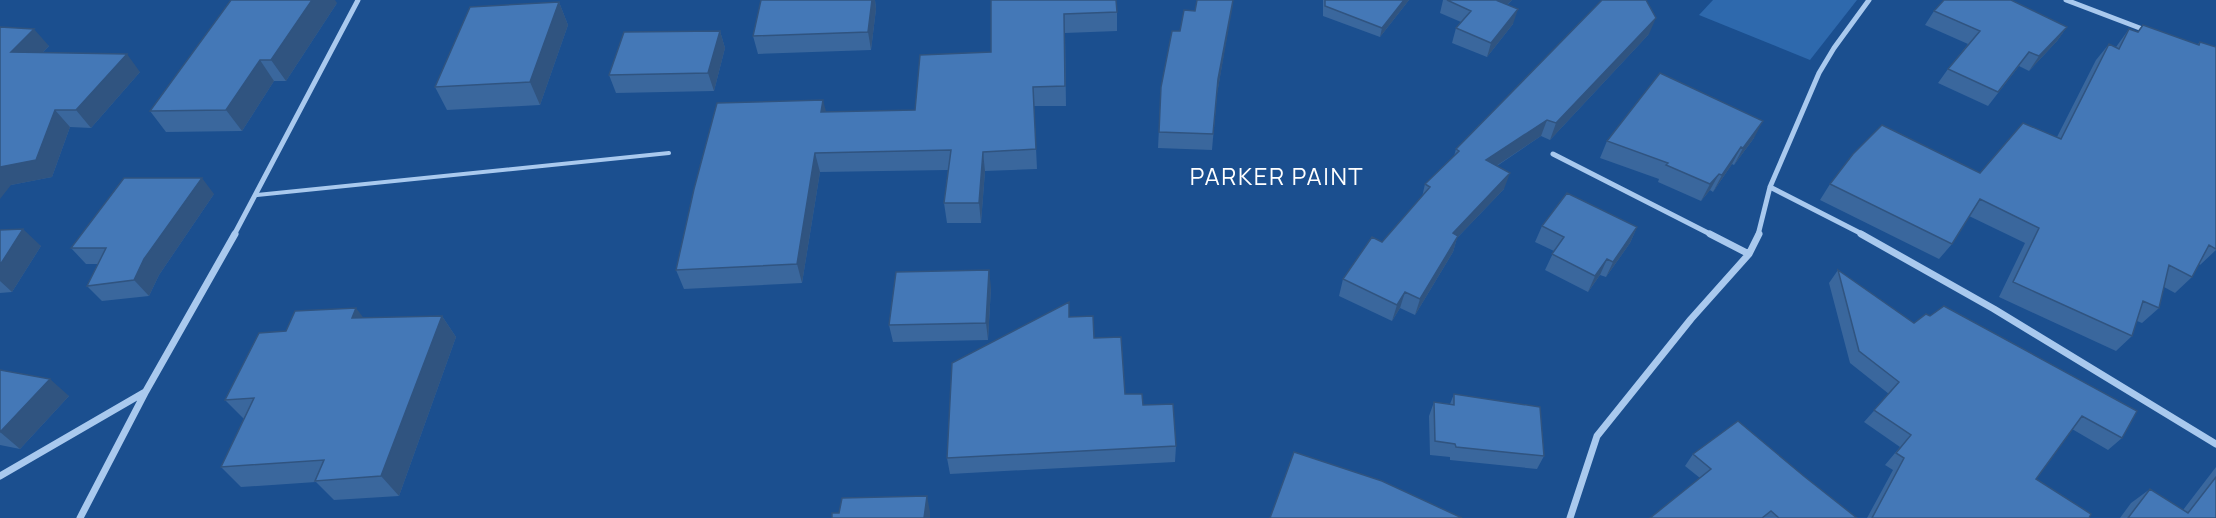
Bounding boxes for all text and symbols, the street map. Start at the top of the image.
district label: PARKER PAINT [1190,159,1364,192]

